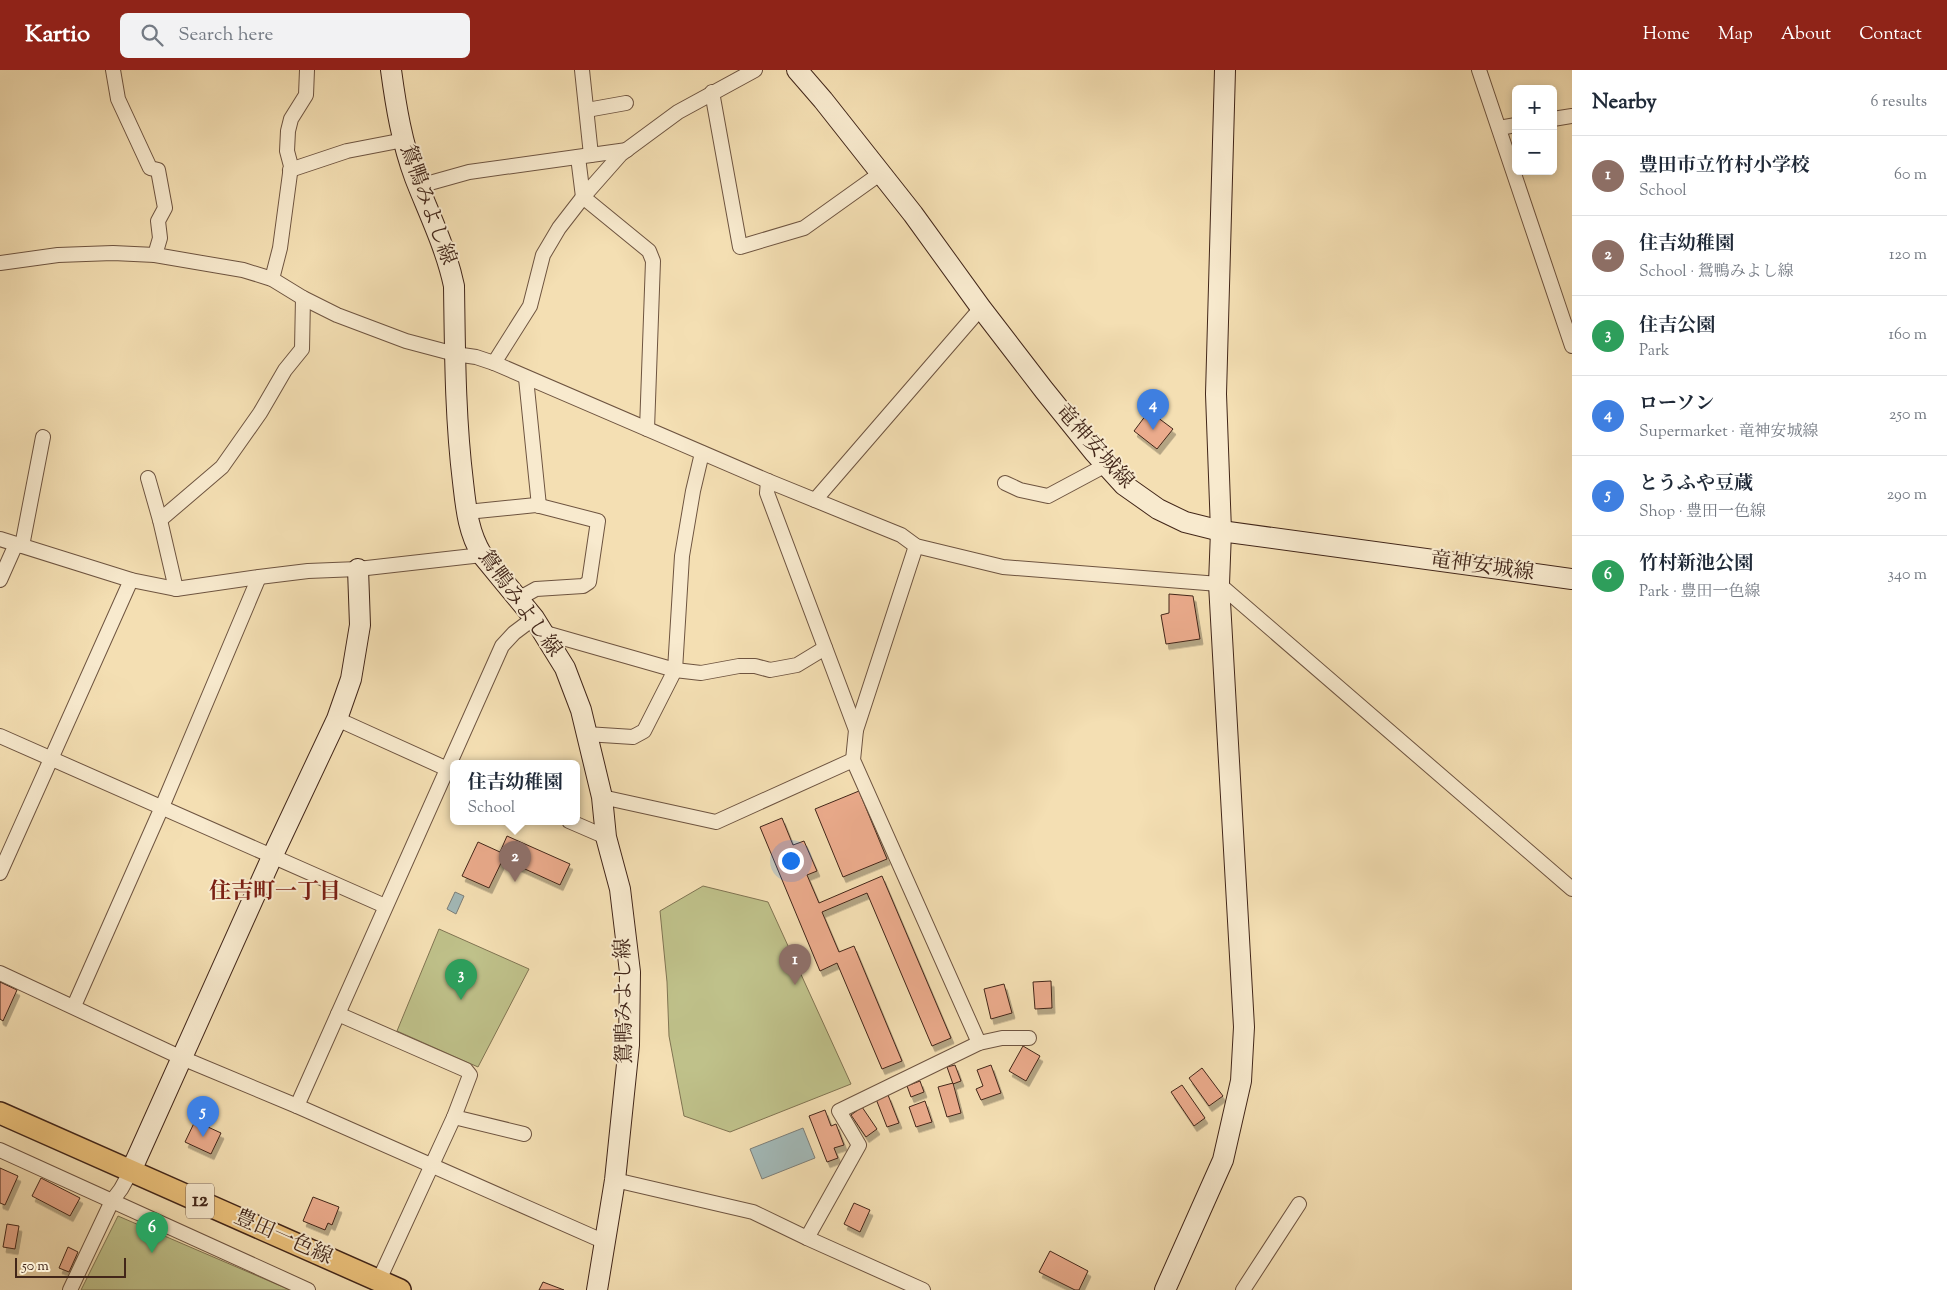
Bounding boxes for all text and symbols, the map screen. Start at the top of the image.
search box [120,13,470,58]
text: Kartio [25,18,90,52]
icon: search [138,21,166,49]
text: Search here [178,22,273,49]
text: Home [1643,22,1690,48]
text: Map [1718,22,1753,48]
text: About [1781,22,1831,48]
text: Contact [1859,22,1922,48]
map controls [1512,85,1557,175]
button: + [1512,85,1557,130]
text: Nearby [1592,88,1657,118]
text: 6 results [1871,91,1927,114]
button: − [1512,130,1557,175]
street label: 鴛鴨みよし線 [391,141,463,269]
text: 豊田市立竹村小学校 [1639,153,1810,180]
text: 1 [1605,164,1611,187]
text: 60 m [1894,164,1927,187]
text: School [1639,180,1687,203]
text: 住吉幼稚園 [1639,231,1734,258]
text: 2 [1604,244,1612,267]
text: 120 m [1889,244,1927,267]
text: School · 鴛鴨みよし線 [1639,261,1794,284]
text: 住吉公園 [1639,313,1715,340]
text: 3 [1605,324,1611,347]
text: 160 m [1889,324,1927,347]
text: Park [1639,340,1670,363]
pin: 4 [1137,389,1169,430]
text: ローソン [1639,391,1714,418]
street label: 竜神安城線 [1048,398,1140,496]
text: 4 [1604,404,1612,427]
text: 250 m [1889,404,1927,427]
text: Supermarket · 竜神安城線 [1639,421,1819,444]
text: とうふや豆蔵 [1639,471,1753,498]
text: 5 [1605,484,1611,507]
text: 290 m [1887,484,1927,507]
text: Shop · 豊田一色線 [1639,501,1766,524]
street label: 鴛鴨みよし線 [470,544,568,664]
street label: 竜神安城線 [1428,545,1536,589]
text: 竹村新池公園 [1639,551,1753,578]
text: 6 [1604,564,1612,587]
text: 340 m [1888,564,1927,587]
text: Park · 豊田一色線 [1639,581,1760,604]
popup [450,760,580,825]
text: 住吉幼稚園 [467,770,563,797]
text: School [467,797,515,820]
pin: 2 [499,841,531,882]
your location [778,848,804,874]
district label: 住吉町一丁目 [209,877,341,909]
street label: 鴛鴨みよし線 [609,938,641,1064]
pin: 1 [779,944,811,985]
pin: 3 [445,959,477,1000]
pin: 5 [187,1096,219,1137]
road number: 12 [186,1184,214,1218]
street label: 豊田一色線 [229,1203,337,1273]
pin: 6 [136,1212,168,1253]
scale bar [15,1255,126,1278]
text: 50 m [22,1257,49,1277]

